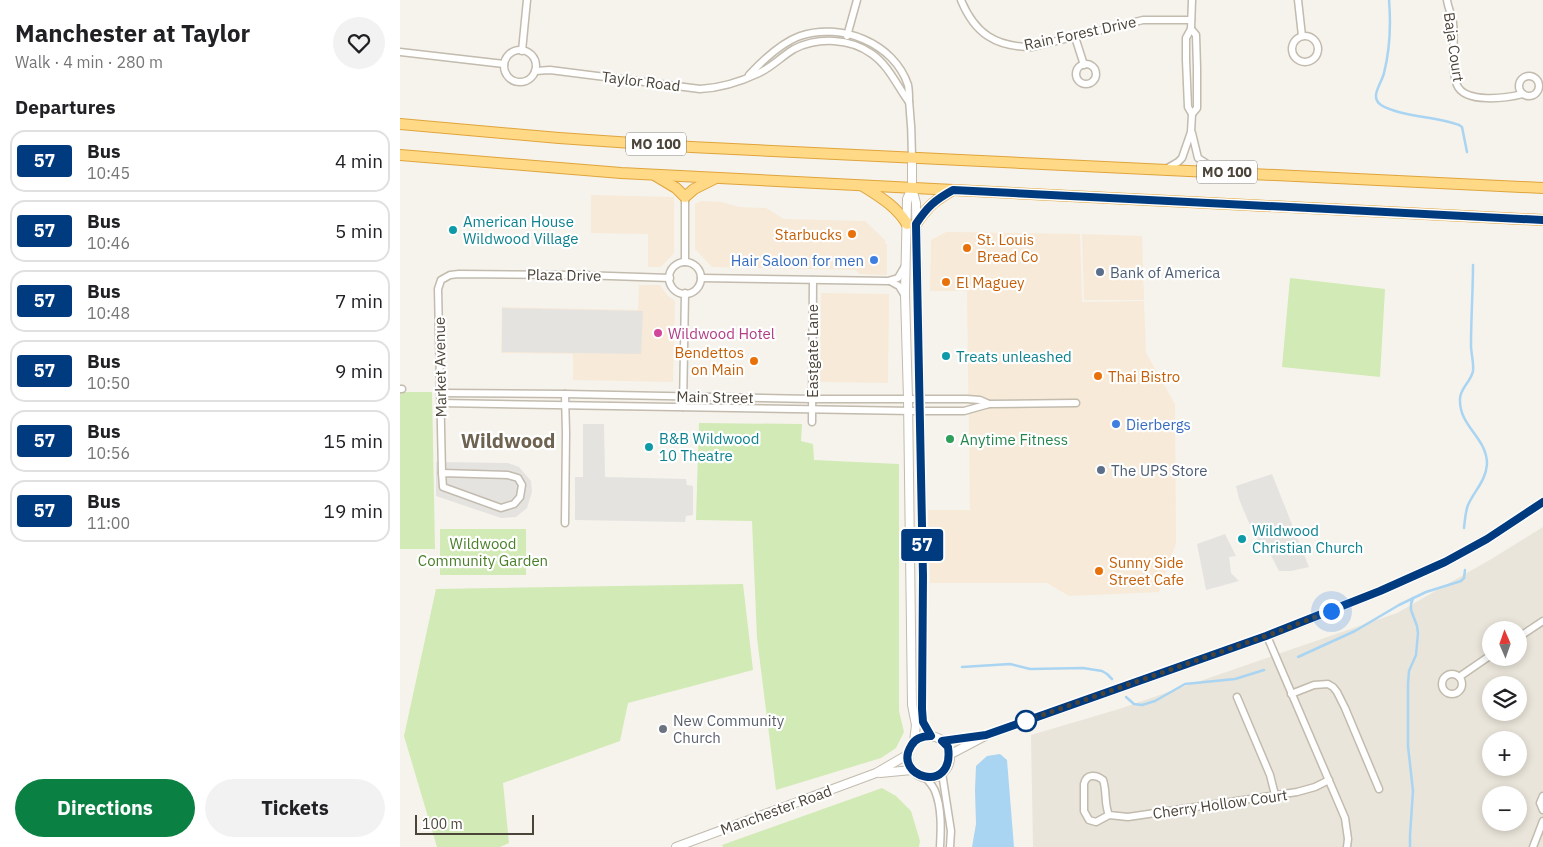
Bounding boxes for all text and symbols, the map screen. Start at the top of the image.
street label: Baja Court [1440,11,1468,83]
street label: Rain Forest Drive [1022,12,1138,54]
text: Manchester at Taylor [15,17,250,49]
button: heart [333,17,385,69]
text: Walk · 4 min · 280 m [15,52,163,72]
street label: Taylor Road [601,67,681,95]
text: Departures [15,95,115,119]
road number: MO 100 [626,132,686,156]
text: Bus [87,139,121,163]
text: 57 [34,149,55,172]
text: 4 min [335,149,383,173]
road number: MO 100 [1197,160,1257,183]
text: 10:45 [87,163,130,183]
text: Bus [87,209,121,233]
place label: American House Wildwood Village [463,212,578,248]
text: 57 [34,219,55,242]
text: 5 min [335,219,383,243]
marker: American House Wildwood Village [447,224,459,236]
place label: Starbucks [775,225,842,244]
marker: Starbucks [846,228,858,240]
place label: St. Louis Bread Co [977,230,1038,266]
text: 10:46 [87,233,130,253]
marker: St. Louis Bread Co [961,242,973,254]
place label: Hair Saloon for men [731,251,864,270]
marker: Hair Saloon for men [868,254,880,266]
place label: Bank of America [1110,263,1220,282]
street label: Plaza Drive [527,265,601,285]
marker: Bank of America [1094,266,1106,278]
place label: El Maguey [956,273,1025,292]
marker: El Maguey [940,276,952,288]
text: Bus [87,279,121,303]
text: 57 [34,289,55,312]
text: 7 min [335,289,383,313]
text: 10:48 [87,303,130,323]
street label: Eastgate Lane [803,304,822,398]
street label: Market Avenue [430,317,450,417]
place label: Wildwood Hotel [668,324,775,343]
marker: Wildwood Hotel [652,327,664,339]
place label: Bendettos on Main [674,343,744,379]
place label: Treats unleashed [956,347,1072,366]
text: Bus [87,349,121,373]
marker: Treats unleashed [940,350,952,362]
marker: Bendettos on Main [748,355,760,367]
text: 57 [34,359,55,382]
text: 9 min [335,359,383,383]
place label: Thai Bistro [1108,367,1180,386]
marker: Thai Bistro [1092,370,1104,382]
text: 10:50 [87,373,130,393]
street label: Main Street [676,387,754,407]
place label: Dierbergs [1126,415,1191,434]
marker: Dierbergs [1110,418,1122,430]
text: Bus [87,419,121,443]
district label: Wildwood [461,427,555,454]
text: 57 [34,429,55,452]
text: 15 min [324,429,383,453]
place label: B&B Wildwood 10 Theatre [659,429,759,465]
place label: Anytime Fitness [960,430,1068,449]
marker: Anytime Fitness [944,433,956,445]
marker: B&B Wildwood 10 Theatre [643,441,655,453]
text: 10:56 [87,443,130,463]
place label: The UPS Store [1111,461,1207,480]
marker: The UPS Store [1095,464,1107,476]
text: Bus [87,489,121,513]
text: 57 [34,499,55,522]
text: 19 min [324,499,383,523]
text: 11:00 [87,513,130,533]
place label: Wildwood Christian Church [1252,521,1363,557]
line badge: 57 [900,529,944,561]
text: 57 [911,533,933,556]
marker: Wildwood Christian Church [1236,533,1248,545]
park label: Wildwood Community Garden [418,534,548,570]
place label: Sunny Side Street Cafe [1109,553,1184,589]
marker: Sunny Side Street Cafe [1093,565,1105,577]
your location [1319,599,1344,624]
north arrow [1482,621,1528,666]
map controls [1482,621,1527,831]
button: layers [1482,676,1527,721]
unlabelled marker [1015,710,1037,732]
place label: New Community Church [673,711,785,747]
marker: New Community Church [657,723,669,735]
button: + [1482,731,1527,776]
button: Directions [15,779,195,837]
button: Tickets [205,779,385,837]
street label: Manchester Road [718,781,834,839]
street label: Cherry Hollow Court [1151,785,1289,823]
button: − [1482,786,1527,831]
scale bar [415,812,534,835]
text: 100 m [422,815,463,833]

